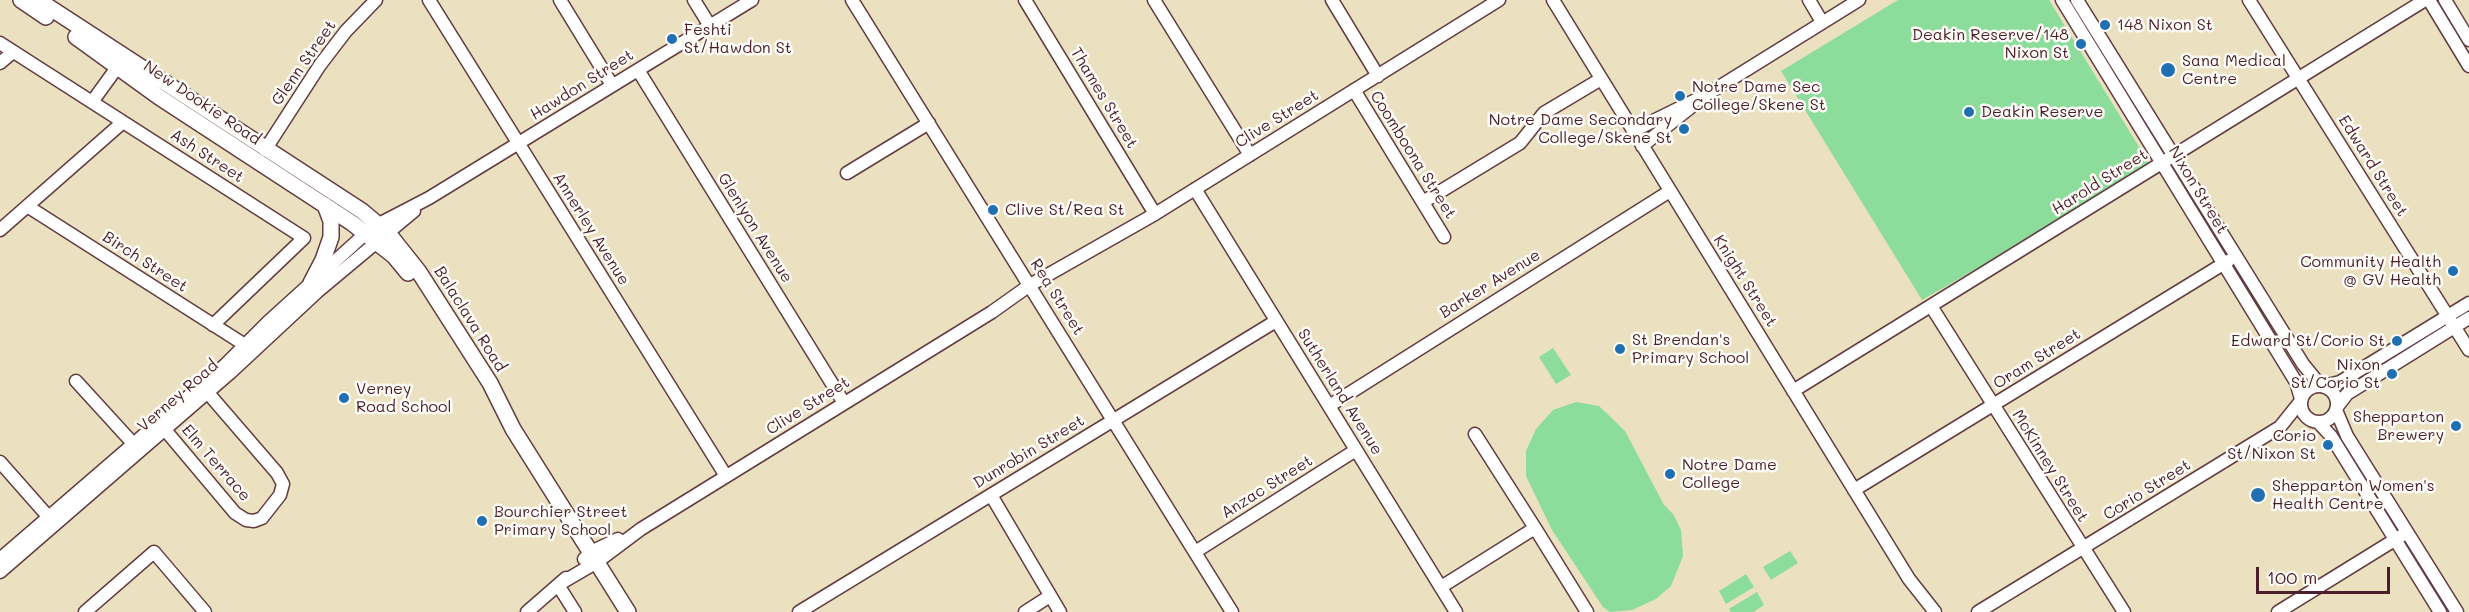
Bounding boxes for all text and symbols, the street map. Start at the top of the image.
place label: 148 Nixon St [2117,15,2213,35]
street label: Glenn Street [268,17,340,109]
marker: 148 Nixon St [2098,18,2112,32]
place label: Feshti St/Hawdon St [684,20,792,58]
place label: Deakin Reserve/148 Nixon St [1912,25,2069,63]
marker: Feshti St/Hawdon St [665,32,679,46]
marker: Deakin Reserve/148 Nixon St [2074,37,2088,51]
street label: Thames Street [1066,44,1142,152]
street label: Hawdon Street [527,46,637,124]
place label: Sana Medical Centre [2182,51,2286,89]
street label: New Dookie Road [140,57,264,149]
marker: Sana Medical Centre [2159,61,2177,79]
place label: Notre Dame Sec College/Skene St [1692,77,1826,115]
street label: Clive Street [1232,86,1322,152]
street label: Coomboona Street [1366,87,1460,223]
marker: Notre Dame Sec College/Skene St [1673,89,1687,103]
place label: Deakin Reserve [1981,102,2103,122]
marker: Deakin Reserve [1962,105,1976,119]
place label: Notre Dame Secondary College/Skene St [1489,110,1672,148]
street label: Edward Street [2334,112,2412,220]
marker: Notre Dame Secondary College/Skene St [1677,122,1691,136]
street label: Ash Street [167,125,247,187]
street label: Nixon Street [2164,143,2232,237]
street label: Harold Street [2049,145,2151,219]
street label: Annerley Avenue [549,169,633,289]
street label: Glenlyon Avenue [714,170,796,286]
place label: Clive St/Rea St [1005,200,1125,220]
marker: Clive St/Rea St [986,203,1000,217]
street label: Birch Street [99,227,191,297]
street label: Knight Street [1709,231,1781,331]
street label: Barker Avenue [1436,245,1544,323]
place label: Community Health @ GV Health [2300,252,2441,290]
street label: Rea Street [1026,255,1088,339]
street label: Balaclava Road [430,263,510,375]
marker: Community Health @ GV Health [2446,264,2460,278]
street label: Sutherland Avenue [1293,325,1387,459]
street label: Oram Street [1990,325,2084,393]
place label: St Brendan's Primary School [1632,330,1749,368]
place label: Edward St/Corio St [2231,331,2385,351]
marker: Edward St/Corio St [2390,334,2404,348]
marker: St Brendan's Primary School [1613,342,1627,356]
place label: Nixon St/Corio St [2291,355,2380,393]
street label: Verney Road [134,356,222,436]
marker: Nixon St/Corio St [2385,367,2399,381]
street label: Clive Street [763,373,853,439]
place label: Verney Road School [356,379,451,417]
marker: Verney Road School [337,391,351,405]
street label: McKinney Street [2008,406,2092,526]
place label: Shepparton Brewery [2353,407,2444,445]
street label: Dunrobin Street [970,411,1088,493]
marker: Shepparton Brewery [2449,419,2463,433]
street label: Elm Terrace [178,421,254,505]
place label: Corio St/Nixon St [2227,426,2316,464]
marker: Corio St/Nixon St [2321,438,2335,452]
street label: Anzac Street [1218,451,1316,523]
place label: Notre Dame College [1682,455,1777,493]
street label: Corio Street [2100,456,2194,524]
marker: Notre Dame College [1663,467,1677,481]
place label: Shepparton Women's Health Centre [2272,476,2435,514]
marker: Shepparton Women's Health Centre [2249,486,2267,504]
place label: Bourchier Street Primary School [494,502,628,540]
marker: Bourchier Street Primary School [475,514,489,528]
scale bar [2259,555,2392,593]
text: 100 m [2267,565,2317,589]

